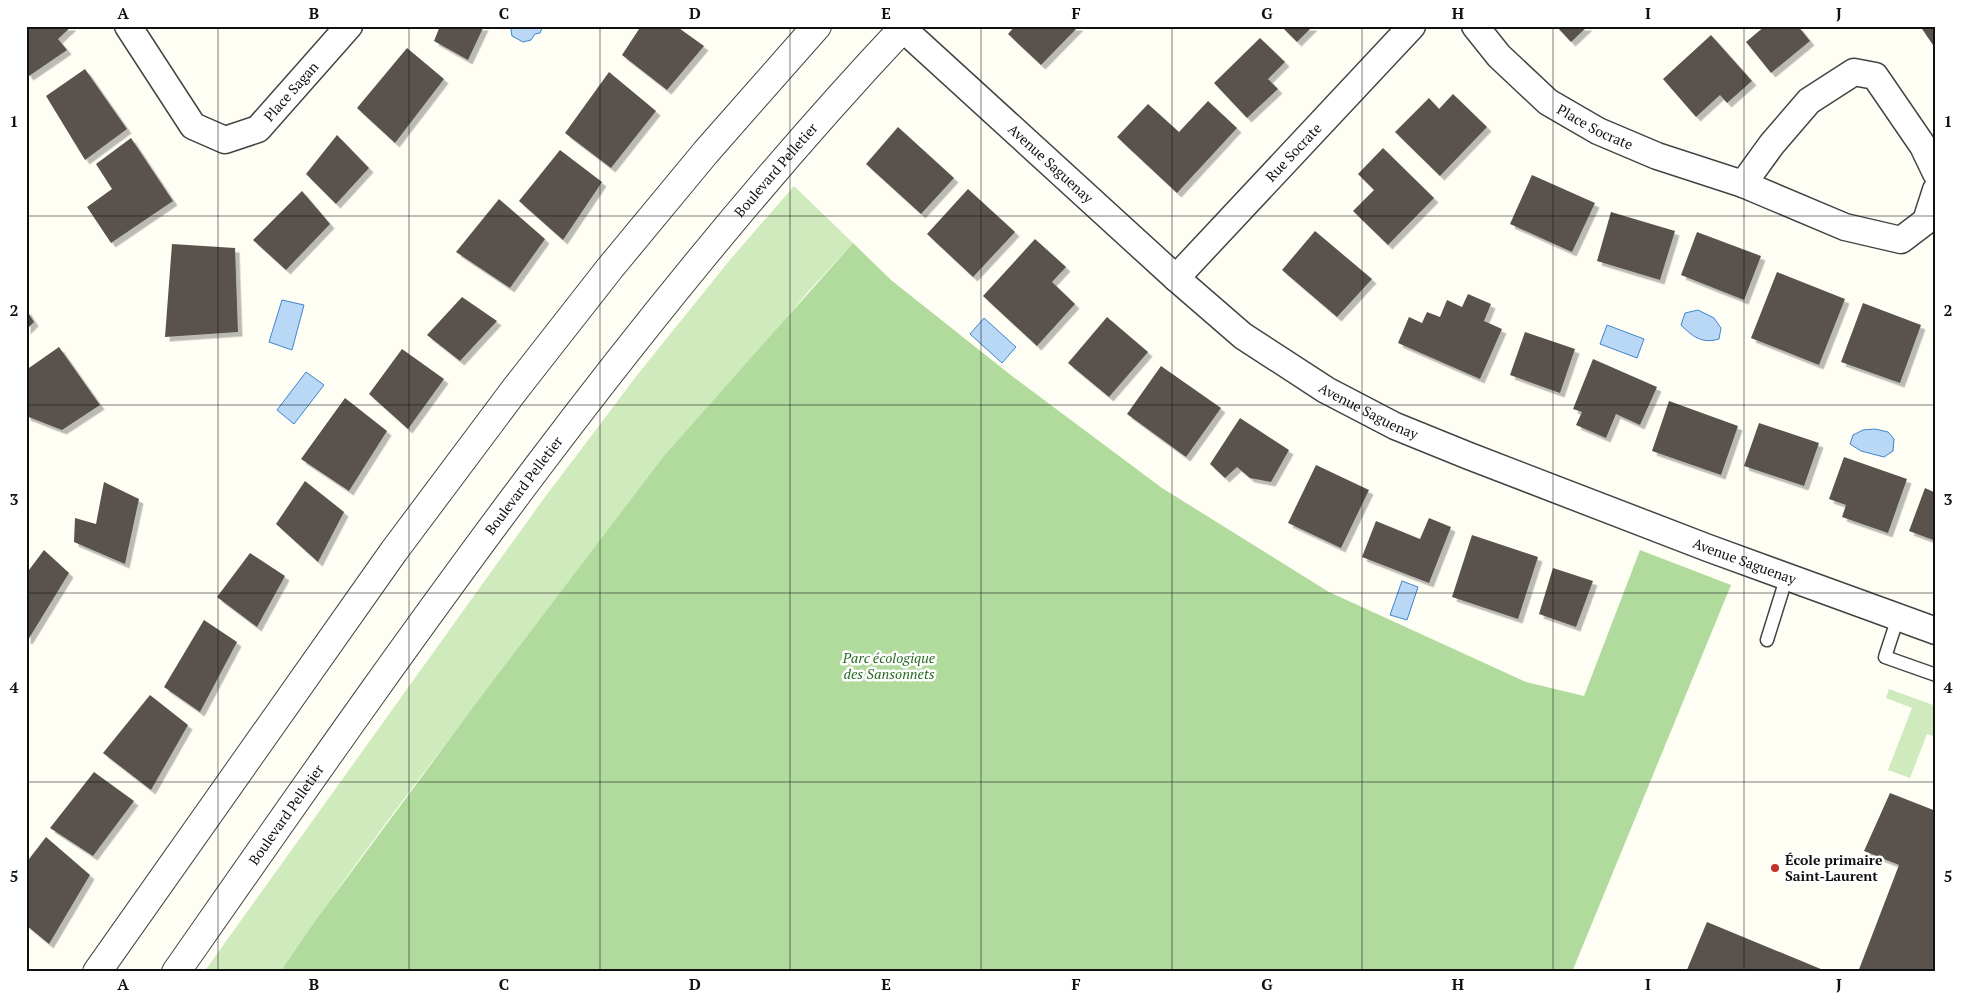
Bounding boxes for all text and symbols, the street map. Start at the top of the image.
text: A [117,2,129,24]
text: B [309,2,319,24]
text: C [499,2,509,24]
text: D [689,2,701,24]
text: E [881,2,891,24]
text: F [1071,2,1081,24]
text: G [1261,2,1273,24]
text: H [1452,2,1464,24]
text: I [1645,2,1651,24]
text: J [1836,2,1842,24]
street label: Place Sagan [259,57,323,125]
street label: Place Socrate [1554,99,1636,154]
text: 1 [9,110,19,132]
text: 1 [1943,110,1953,132]
street label: Boulevard Pelletier [730,118,822,221]
street label: Avenue Saguenay [1004,119,1098,208]
street label: Rue Socrate [1261,119,1325,186]
text: 2 [9,299,19,321]
text: 2 [1943,299,1953,321]
street label: Avenue Saguenay [1315,378,1422,444]
street label: Boulevard Pelletier [480,432,567,538]
text: 3 [9,488,19,510]
text: 3 [1943,488,1953,510]
street label: Avenue Saguenay [1690,533,1800,589]
park label: Parc écologique des Sansonnets [842,648,936,683]
text: 4 [9,676,19,698]
text: 4 [1943,676,1953,698]
street label: Boulevard Pelletier [244,760,328,868]
place label: École primaire Saint-Laurent [1785,850,1883,885]
marker: École primaire Saint-Laurent [1769,862,1781,874]
text: 5 [9,865,19,887]
text: 5 [1943,865,1953,887]
text: A [117,973,129,995]
text: B [309,973,319,995]
text: C [499,973,509,995]
text: D [689,973,701,995]
text: E [881,973,891,995]
text: F [1071,973,1081,995]
text: G [1261,973,1273,995]
text: H [1452,973,1464,995]
text: I [1645,973,1651,995]
text: J [1836,973,1842,995]

